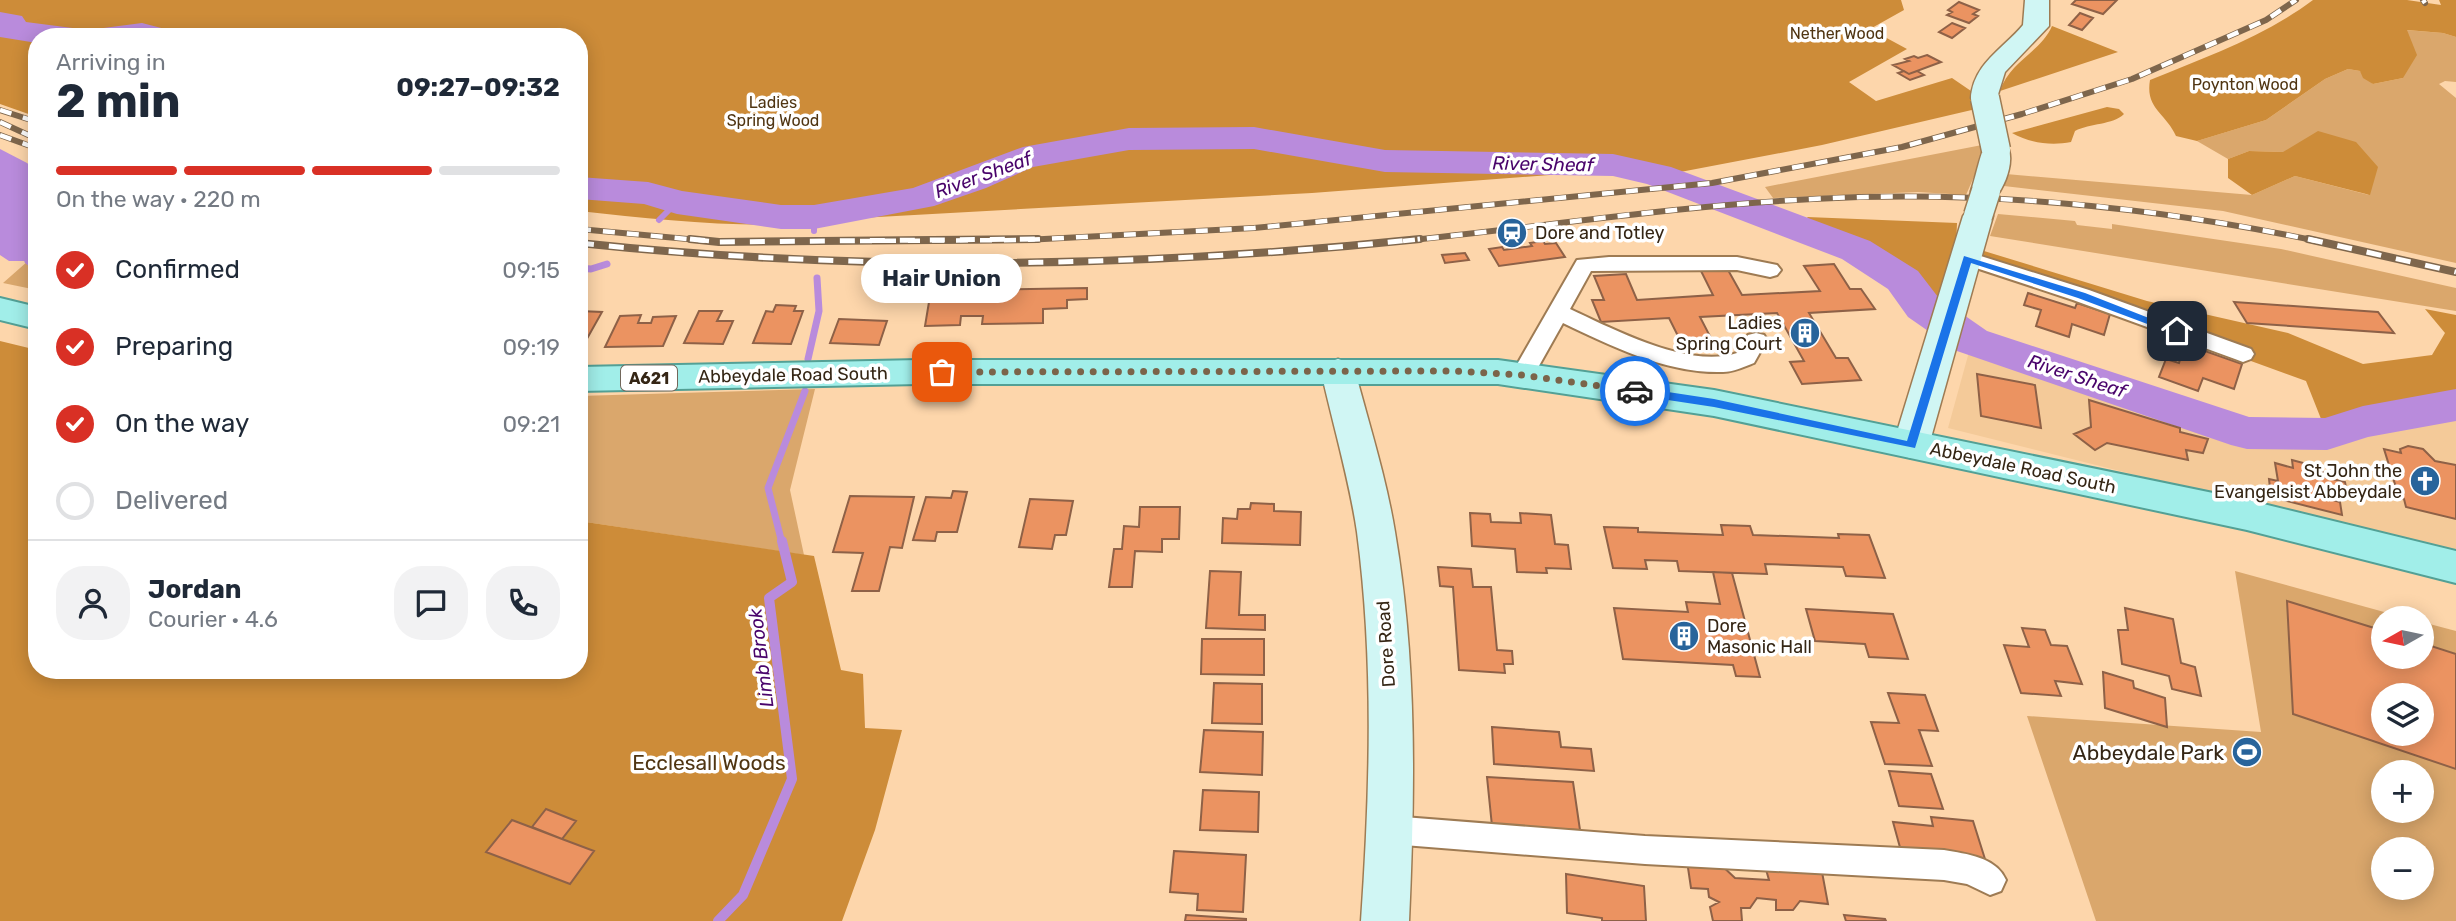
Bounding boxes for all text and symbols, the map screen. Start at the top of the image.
park label: Nether Wood [1790,24,1884,43]
text: Arriving in [56,48,166,76]
text: 09:27–09:32 [396,72,560,103]
text: 2 min [56,74,181,129]
park label: Poynton Wood [2192,75,2298,94]
park label: Ladies Spring Wood [727,93,819,130]
water label: River Sheaf [931,146,1036,203]
water label: River Sheaf [1492,152,1596,176]
text: On the way · 220 m [56,185,261,213]
station icon: Dore and Totley [1495,216,1529,250]
place label: Dore and Totley [1535,222,1664,244]
icon: check [56,251,94,289]
callout: Hair Union [862,253,1023,302]
text: Confirmed [115,254,240,285]
text: 09:15 [502,256,560,284]
text: Hair Union [882,264,1001,292]
pin [2147,301,2207,361]
place label: Ladies Spring Court [1676,312,1782,355]
icon: home [2158,312,2196,350]
building icon: Ladies Spring Court [1788,316,1822,350]
icon: check [56,328,94,366]
text: Preparing [115,331,233,362]
text: 09:19 [502,333,560,361]
pin [912,342,972,402]
water label: River Sheaf [2025,349,2131,403]
icon: bag [923,353,961,391]
courier [1600,356,1670,426]
street label: Abbeydale Road South [698,362,888,388]
road number: A621 [621,366,677,390]
icon: car [1616,372,1654,410]
icon: check [56,405,94,443]
text: On the way [115,408,249,439]
text: 09:21 [503,410,560,438]
street label: Abbeydale Road South [1928,438,2118,498]
place label: St John the Evangelsist Abbeydale [2214,460,2402,503]
church icon: St John the Evangelsist Abbeydale [2408,464,2442,498]
text: Delivered [115,485,228,516]
button: person [56,566,130,640]
button: chat [394,566,468,640]
button: phone [486,566,560,640]
text: Jordan [148,574,241,605]
street label: Dore Road [1372,600,1400,688]
text: Courier · 4.6 [148,605,278,633]
north arrow [2371,606,2434,668]
map controls [2371,606,2434,900]
water label: Limb Brook [743,607,778,709]
place label: Dore Masonic Hall [1707,615,1812,658]
building icon: Dore Masonic Hall [1667,619,1701,653]
button: layers [2371,683,2434,746]
sports icon: Abbeydale Park [2230,735,2264,769]
place label: Abbeydale Park [2073,740,2224,765]
park label: Ecclesall Woods [632,750,786,775]
button: + [2371,760,2434,823]
button: − [2371,837,2434,900]

